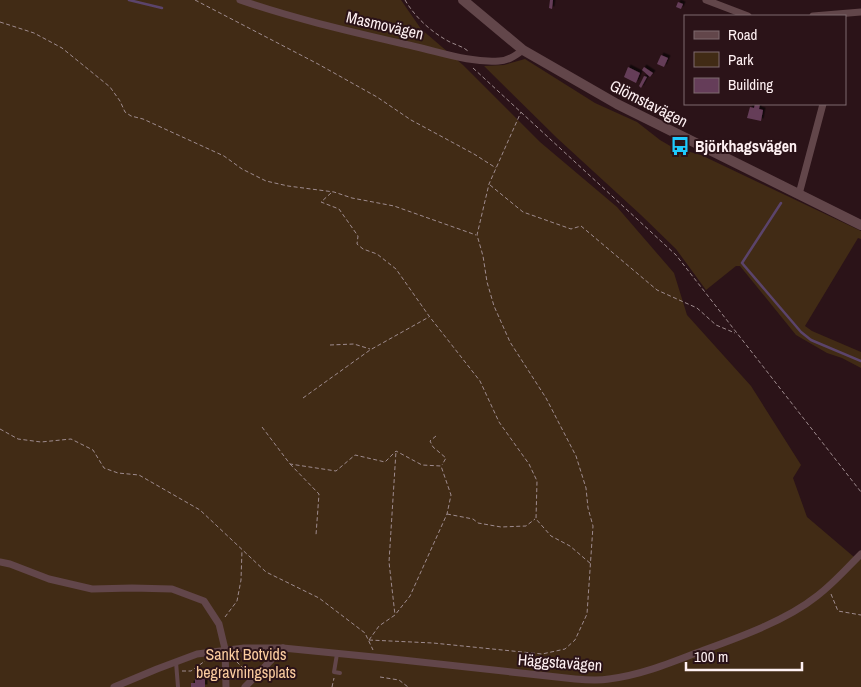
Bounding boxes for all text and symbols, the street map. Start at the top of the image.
street label: Masmovägen [344,5,426,45]
legend [684,15,846,105]
text: Road [728,24,757,45]
text: Park [728,49,754,70]
street label: Glömstavägen [606,74,692,132]
text: Building [728,74,773,95]
bus stop icon: Björkhagsvägen [669,135,691,157]
place label: Björkhagsvägen [695,135,797,157]
scale bar [686,640,802,672]
park label: Sankt Botvids begravningsplats [196,643,296,683]
text: 100 m [694,646,728,667]
street label: Häggstavägen [517,648,603,676]

